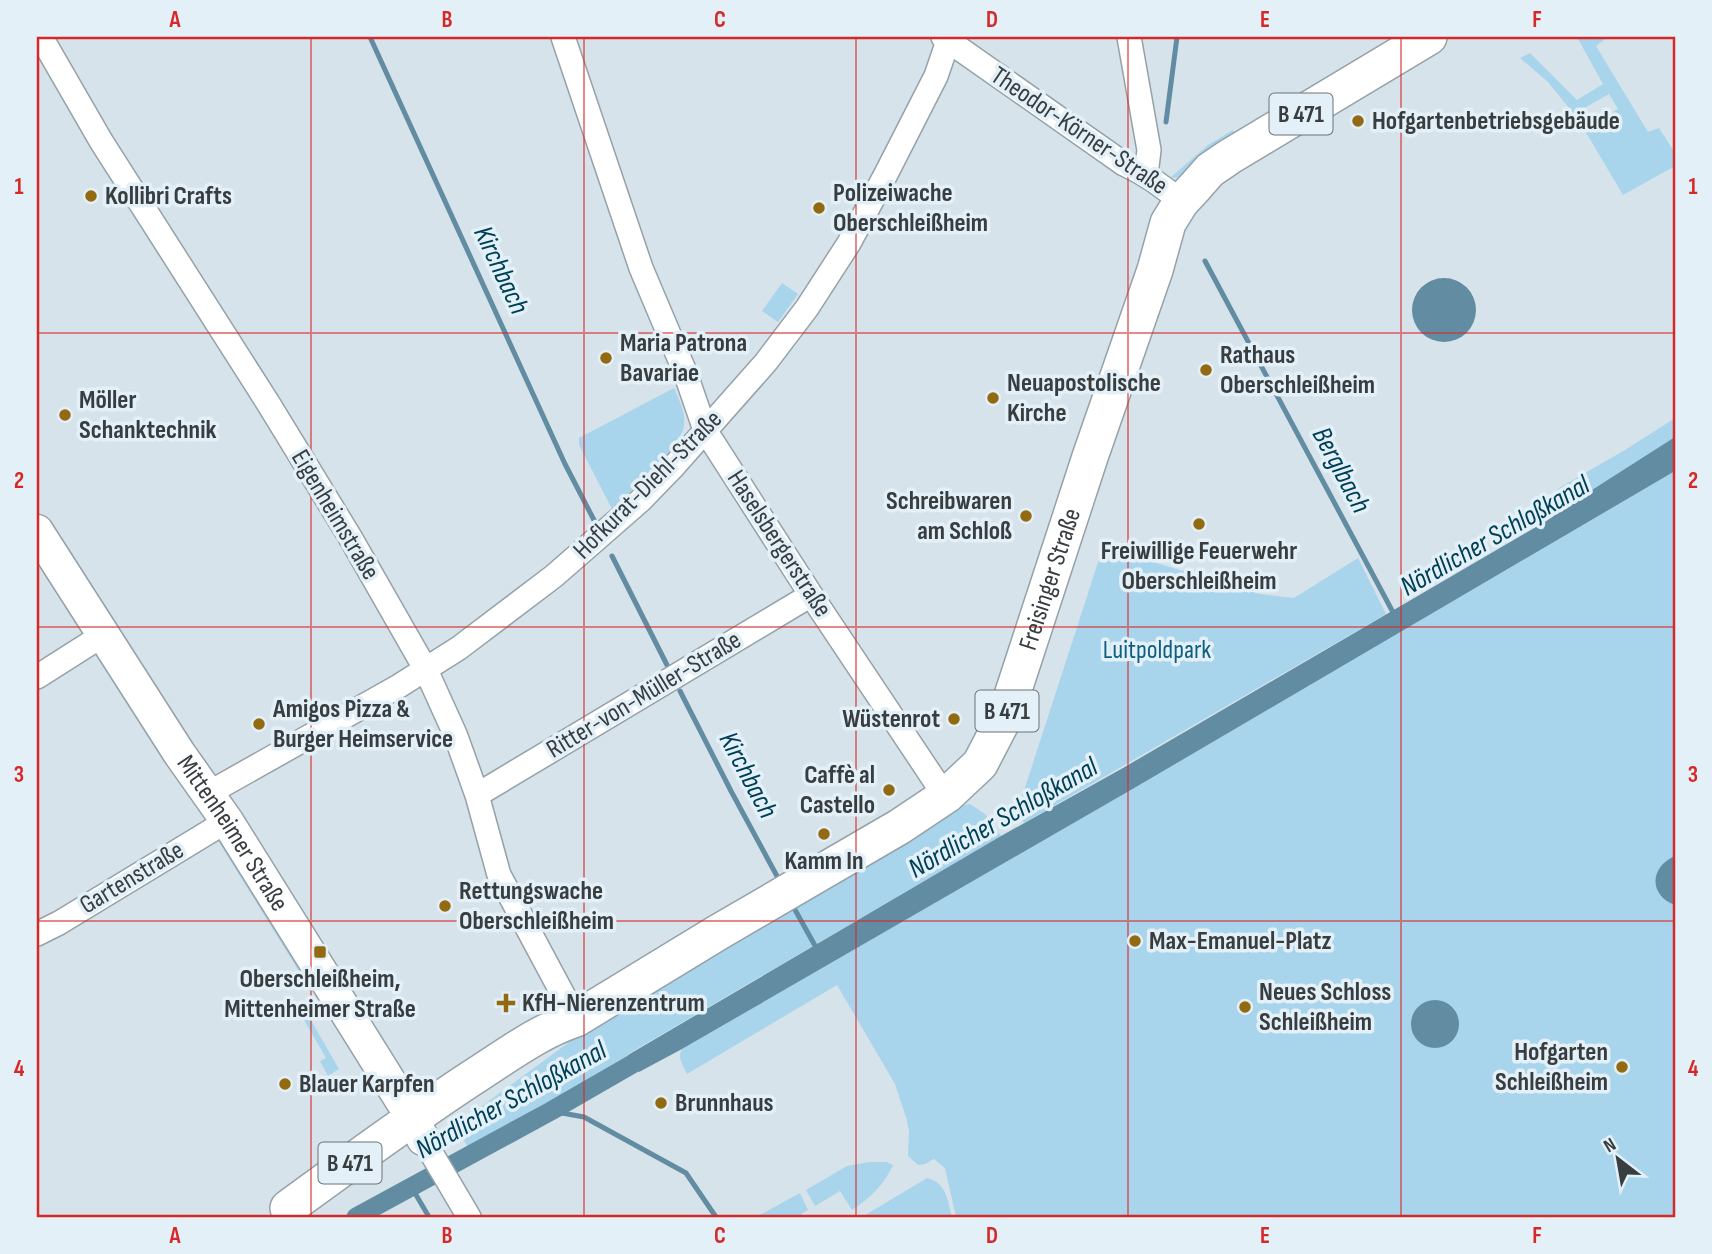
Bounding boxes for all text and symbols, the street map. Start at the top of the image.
text: A [169,6,182,34]
text: B [442,6,453,34]
text: C [714,6,726,34]
text: D [986,6,998,34]
text: E [1260,6,1270,34]
text: F [1532,6,1542,34]
street label: Theodor-Körner-Straße [985,60,1173,202]
road number: B 471 [1270,93,1332,134]
place label: Hofgartenbetriebsgebäude [1372,106,1620,137]
marker: Hofgartenbetriebsgebäude [1350,113,1366,129]
text: 1 [14,173,24,201]
text: 1 [1688,173,1698,201]
place label: Polizeiwache Oberschleißheim [833,178,988,239]
place label: Kollibri Crafts [105,181,232,212]
marker: Kollibri Crafts [83,188,99,204]
marker: Polizeiwache Oberschleißheim [811,200,827,216]
water label: Kirchbach [466,221,536,319]
place label: Maria Patrona Bavariae [620,328,747,389]
place label: Rathaus Oberschleißheim [1220,340,1375,401]
marker: Maria Patrona Bavariae [598,350,614,366]
marker: Rathaus Oberschleißheim [1198,362,1214,378]
place label: Neuapostolische Kirche [1007,368,1161,429]
place label: Möller Schanktechnik [79,385,216,446]
marker: Neuapostolische Kirche [985,390,1001,406]
street label: Hofkurat-Diehl-Straße [567,404,729,566]
marker: Möller Schanktechnik [57,407,73,423]
water label: Berglbach [1305,421,1377,519]
street label: Eigenheimstraße [284,444,386,586]
street label: Haselsbergerstraße [720,465,838,623]
text: 2 [14,467,24,495]
text: 2 [1688,467,1698,495]
water label: Nördlicher Schloßkanal [1395,468,1596,603]
place label: Schreibwaren am Schloß [886,486,1012,547]
street label: Freisinger Straße [1012,504,1088,654]
marker: Schreibwaren am Schloß [1018,508,1034,524]
marker: Freiwillige Feuerwehr Oberschleißheim [1191,516,1207,532]
place label: Freiwillige Feuerwehr Oberschleißheim [1101,536,1297,597]
street label: Ritter-von-Müller-Straße [541,625,747,765]
park label: Luitpoldpark [1103,635,1211,666]
road number: B 471 [976,690,1038,732]
place label: Amigos Pizza & Burger Heimservice [272,694,453,755]
place label: Wüstenrot [842,704,940,735]
marker: Wüstenrot [946,711,962,727]
marker: Amigos Pizza & Burger Heimservice [251,716,267,732]
water label: Kirchbach [712,726,785,824]
street label: Mittenheimer Straße [170,749,295,917]
water label: Nördlicher Schloßkanal [903,750,1104,885]
place label: Caffè al Castello [800,760,875,821]
text: 3 [14,761,24,789]
text: 3 [1688,761,1698,789]
marker: Caffè al Castello [881,782,897,798]
marker: Kamm In [816,826,832,842]
street label: Gartenstraße [74,835,190,921]
place label: Kamm In [784,846,864,877]
place label: Rettungswache Oberschleißheim [459,876,614,937]
marker: Rettungswache Oberschleißheim [437,898,453,914]
place label: Max-Emanuel-Platz [1149,926,1332,957]
marker: Max-Emanuel-Platz [1127,933,1143,949]
marker: Oberschleißheim, Mittenheimer Straße [312,944,328,960]
place label: Oberschleißheim, Mittenheimer Straße [224,964,416,1025]
place label: Neues Schloss Schleißheim [1259,977,1391,1038]
place label: KfH-Nierenzentrum [522,988,705,1019]
marker: KfH-Nierenzentrum [496,993,516,1013]
marker: Neues Schloss Schleißheim [1237,999,1253,1015]
water label: Nördlicher Schloßkanal [410,1034,613,1166]
place label: Hofgarten Schleißheim [1495,1037,1608,1098]
text: 4 [14,1055,25,1083]
text: 4 [1688,1055,1699,1083]
marker: Hofgarten Schleißheim [1614,1059,1630,1075]
place label: Blauer Karpfen [299,1069,435,1100]
marker: Blauer Karpfen [277,1076,293,1092]
place label: Brunnhaus [675,1088,774,1119]
marker: Brunnhaus [653,1095,669,1111]
north arrow [1582,1124,1652,1194]
text: N [1600,1133,1620,1158]
road number: B 471 [318,1142,382,1184]
text: A [169,1222,182,1250]
text: B [442,1222,453,1250]
text: C [714,1222,726,1250]
text: D [986,1222,998,1250]
text: E [1260,1222,1270,1250]
text: F [1532,1222,1542,1250]

